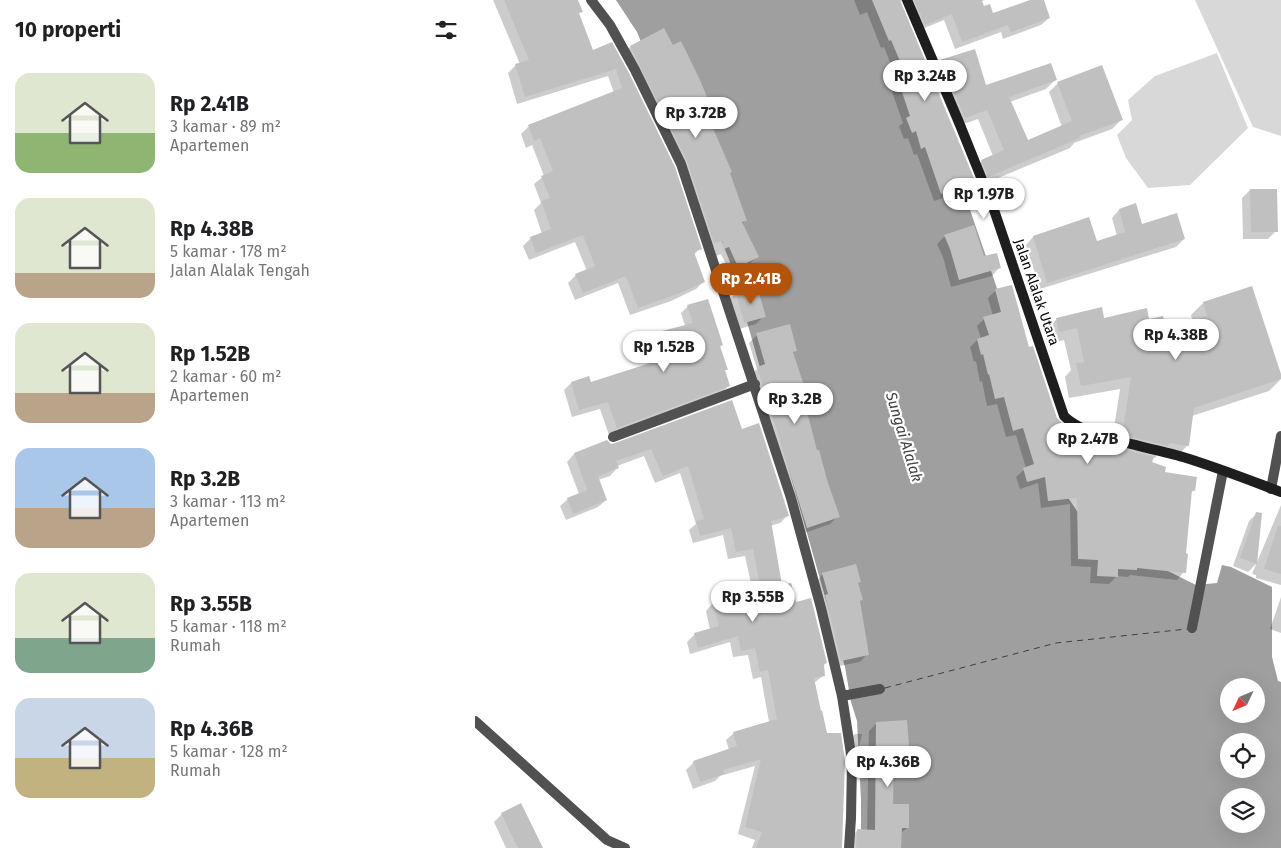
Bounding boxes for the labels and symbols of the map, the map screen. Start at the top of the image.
pin: Rp 3.24B [873,59,977,102]
pin: Rp 3.72B [644,96,748,139]
pin: Rp 1.97B [932,178,1036,220]
street label: Jalan Alalak Utara [1010,237,1063,348]
pin: Rp 2.41B [699,262,803,305]
pin: Rp 4.38B [1124,318,1228,361]
pin: Rp 1.52B [612,330,716,373]
pin: Rp 3.2B [749,382,841,425]
water label: Sungai Alalak [882,389,926,484]
pin: Rp 2.47B [1036,422,1140,465]
pin: Rp 3.55B [701,580,805,623]
north arrow [1220,678,1265,722]
pin: Rp 4.36B [836,746,940,788]

